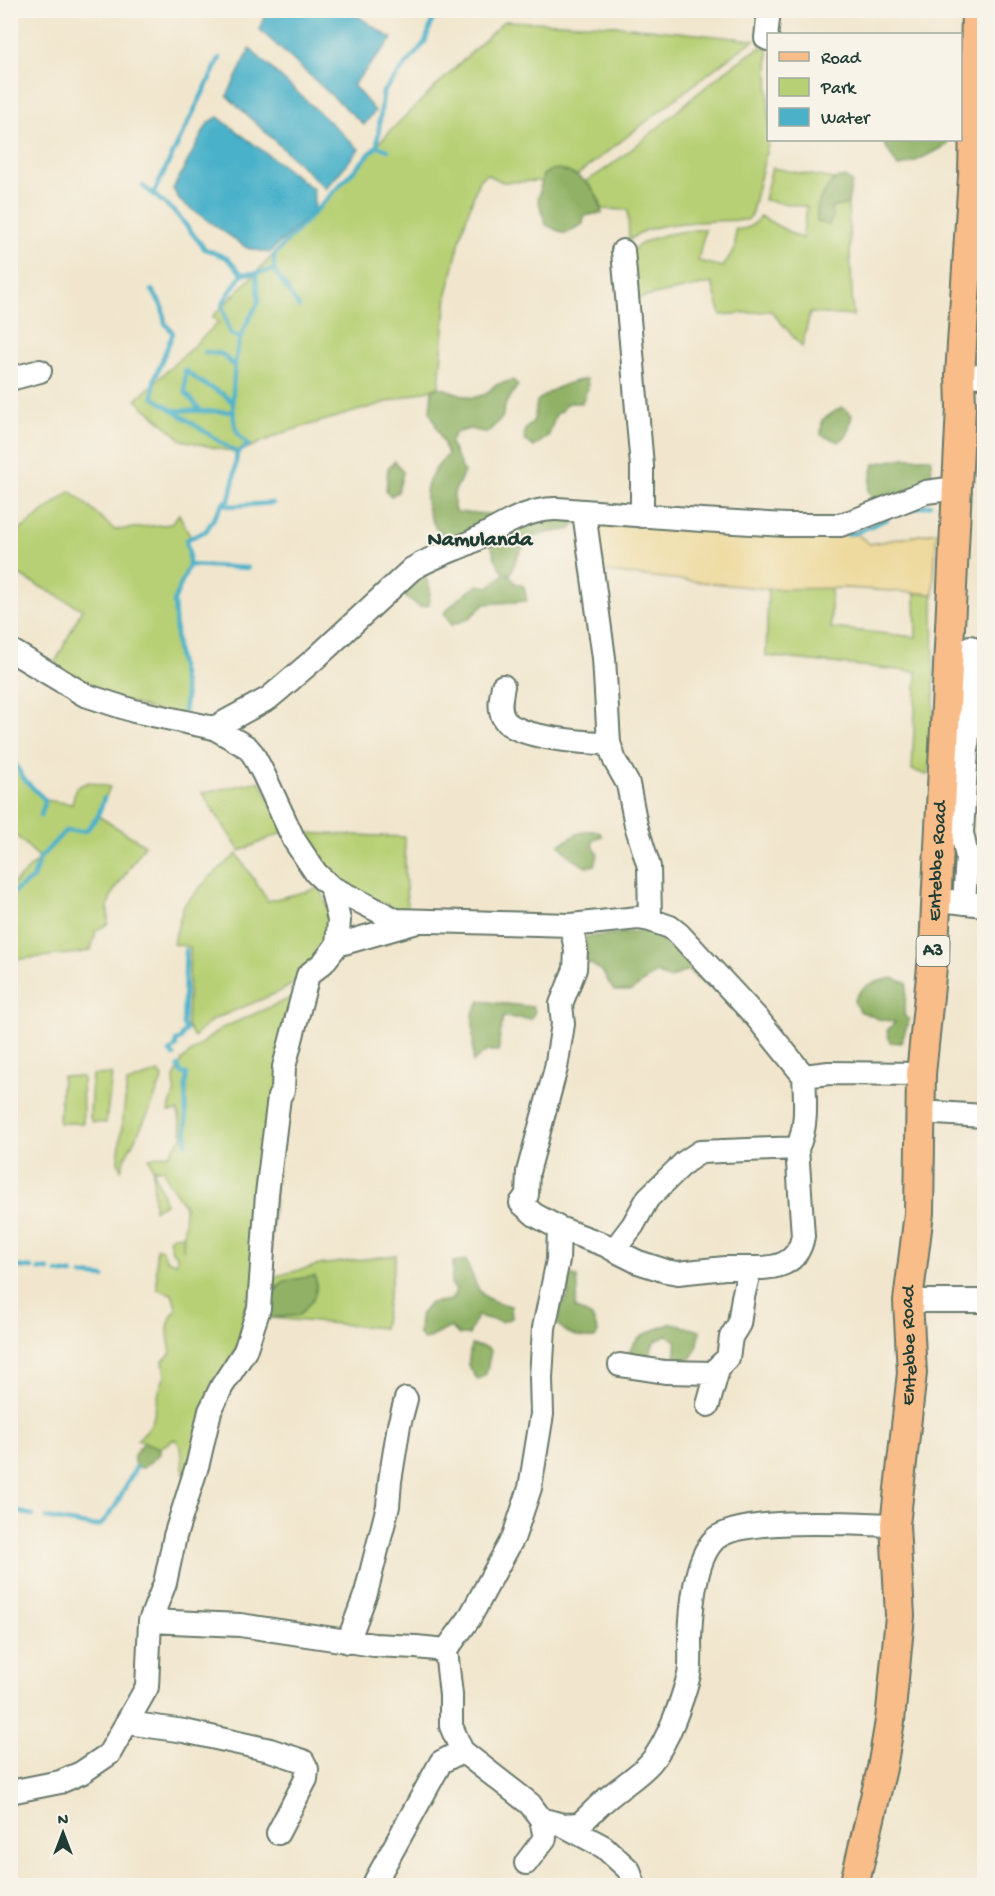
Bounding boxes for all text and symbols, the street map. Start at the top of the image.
legend [767,33,962,141]
text: Road [821,49,862,70]
text: Park [820,79,857,100]
text: Water [821,109,871,130]
district label: Namulanda [427,528,534,554]
street label: Entebbe Road [924,798,953,922]
road number: A3 [916,936,950,966]
street label: Entebbe Road [896,1282,924,1407]
north arrow [33,1803,93,1863]
text: N [58,1812,69,1831]

